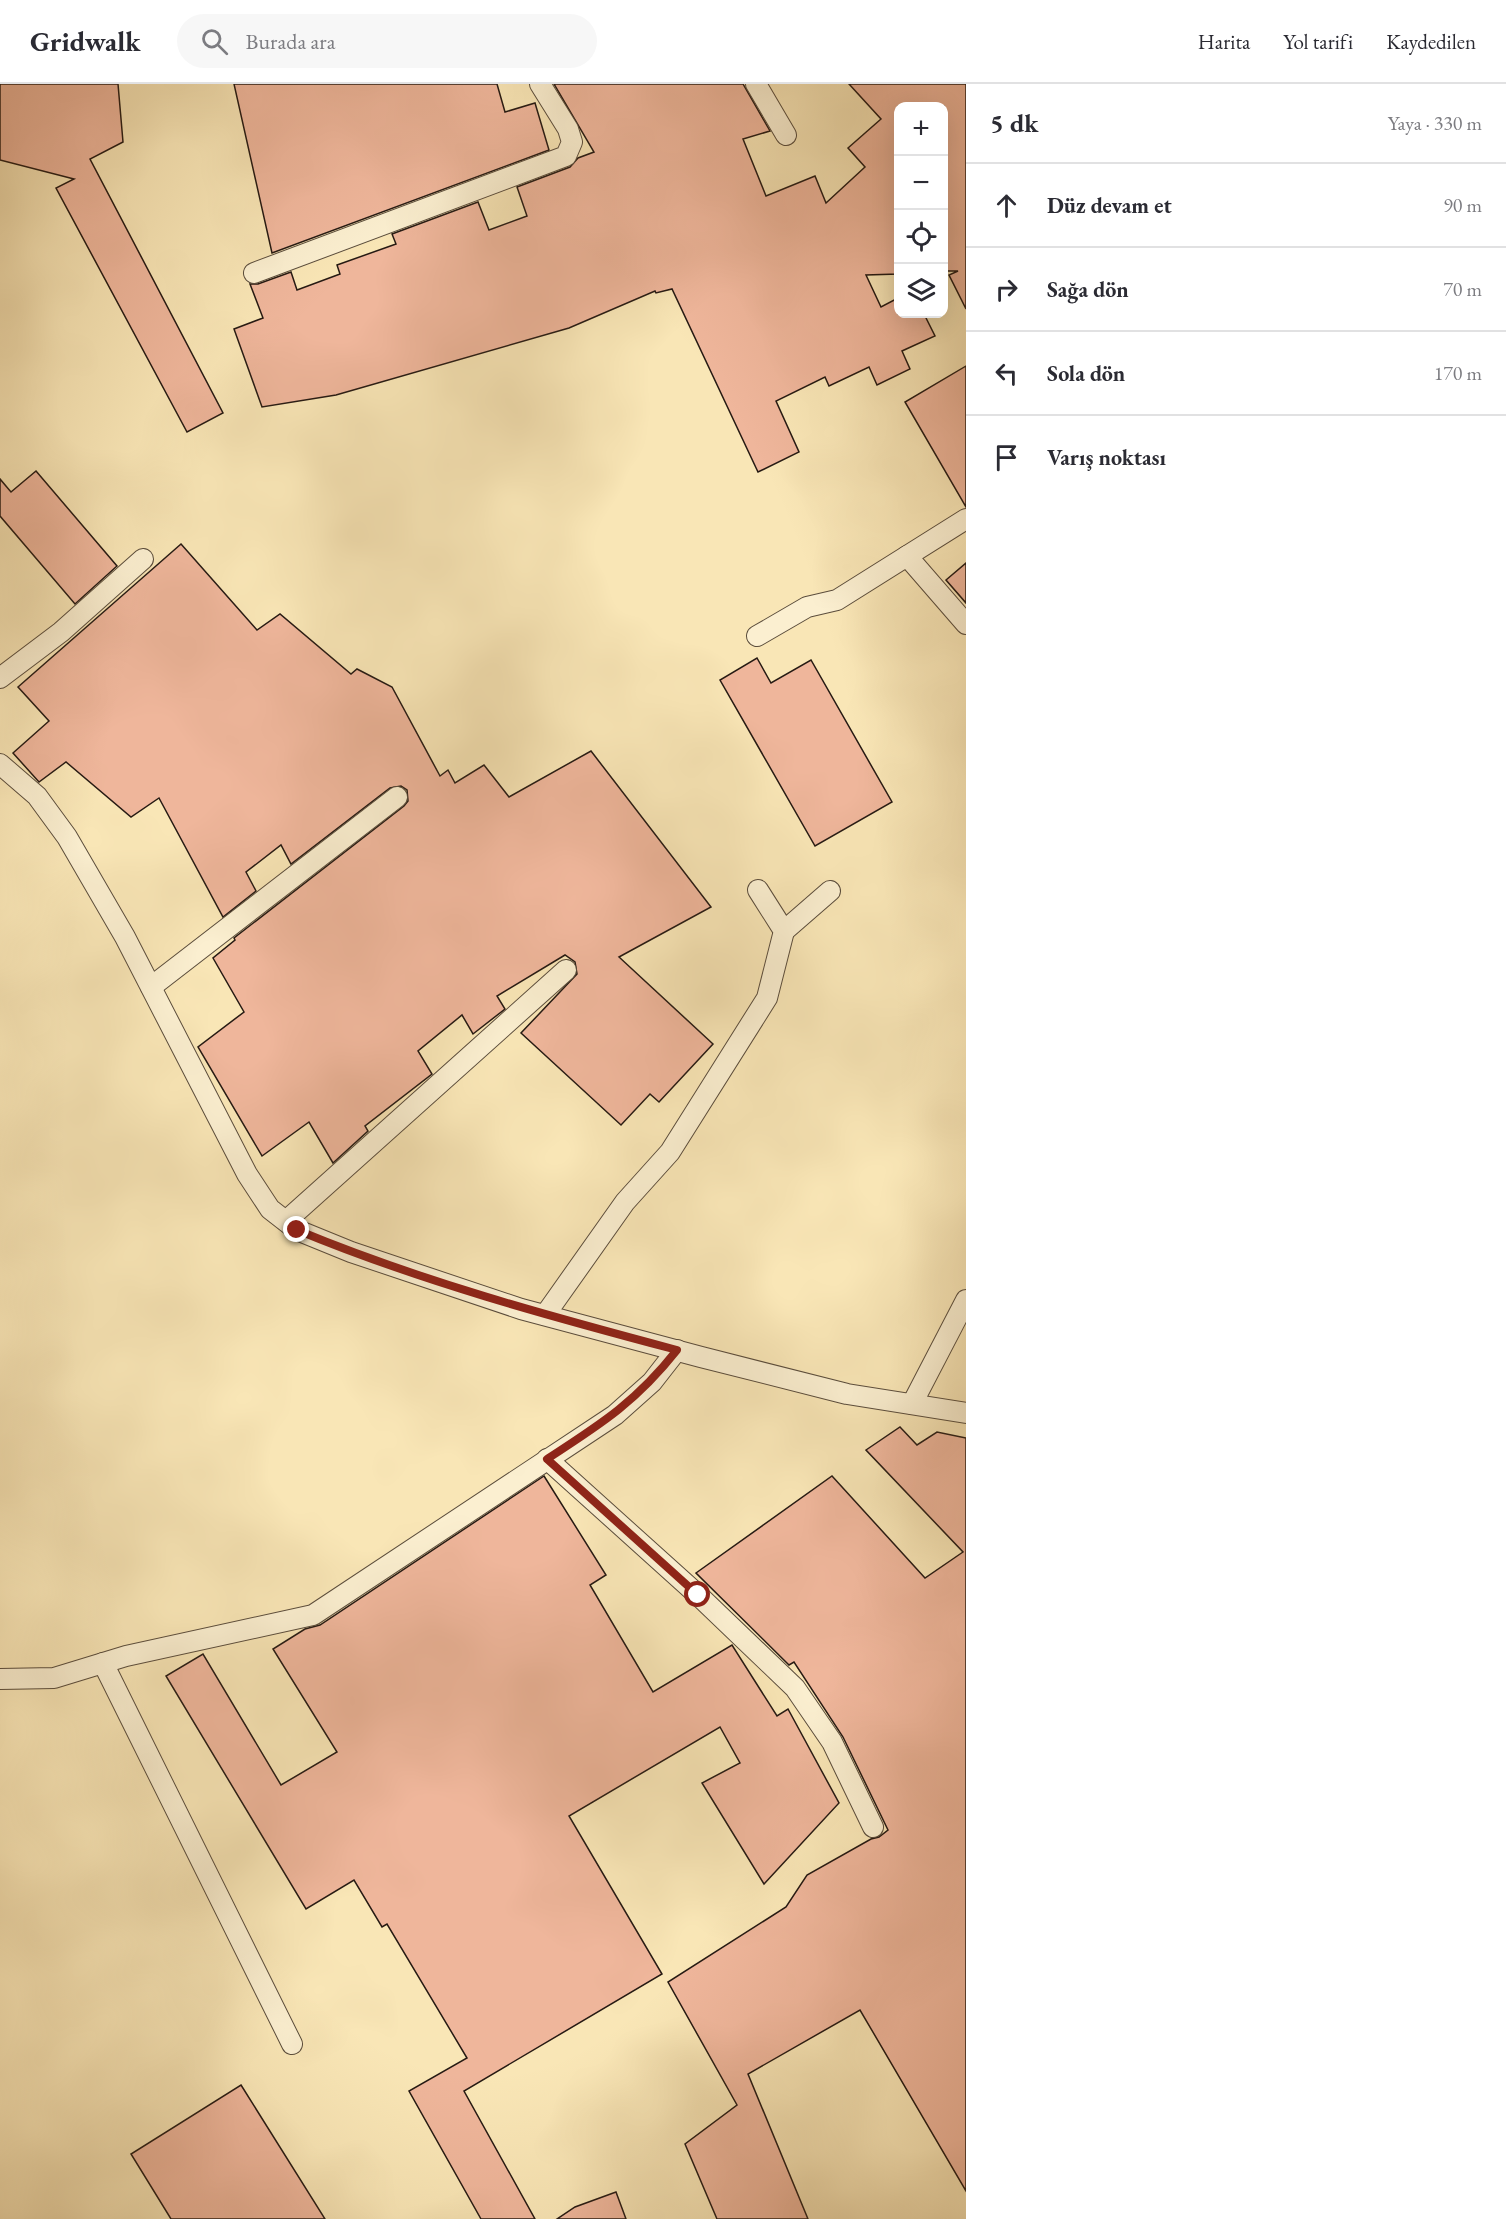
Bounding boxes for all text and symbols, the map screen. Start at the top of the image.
search box [177,14,597,68]
text: Gridwalk [30,23,141,59]
icon: search [198,25,231,58]
text: Burada ara [246,27,335,56]
text: Harita [1198,28,1250,55]
text: Yol tarifi [1283,28,1353,55]
text: Kaydedilen [1386,28,1476,55]
map controls [894,102,948,318]
button: + [894,102,948,156]
text: 5 dk [990,106,1039,140]
text: Yaya · 330 m [1388,110,1482,136]
button: − [894,156,948,210]
icon: ahead [990,189,1023,222]
text: Düz devam et [1047,191,1172,220]
text: 90 m [1443,192,1482,218]
button: locate [894,210,948,264]
button: layers [894,264,948,318]
icon: right [990,273,1023,306]
text: Sağa dön [1047,275,1129,304]
text: 70 m [1443,276,1482,302]
icon: left [990,357,1023,390]
text: Sola dön [1047,359,1125,388]
text: 170 m [1434,360,1482,386]
icon: arrive [990,441,1023,474]
text: Varış noktası [1047,443,1166,472]
route end [283,1216,309,1242]
route start [684,1581,710,1607]

